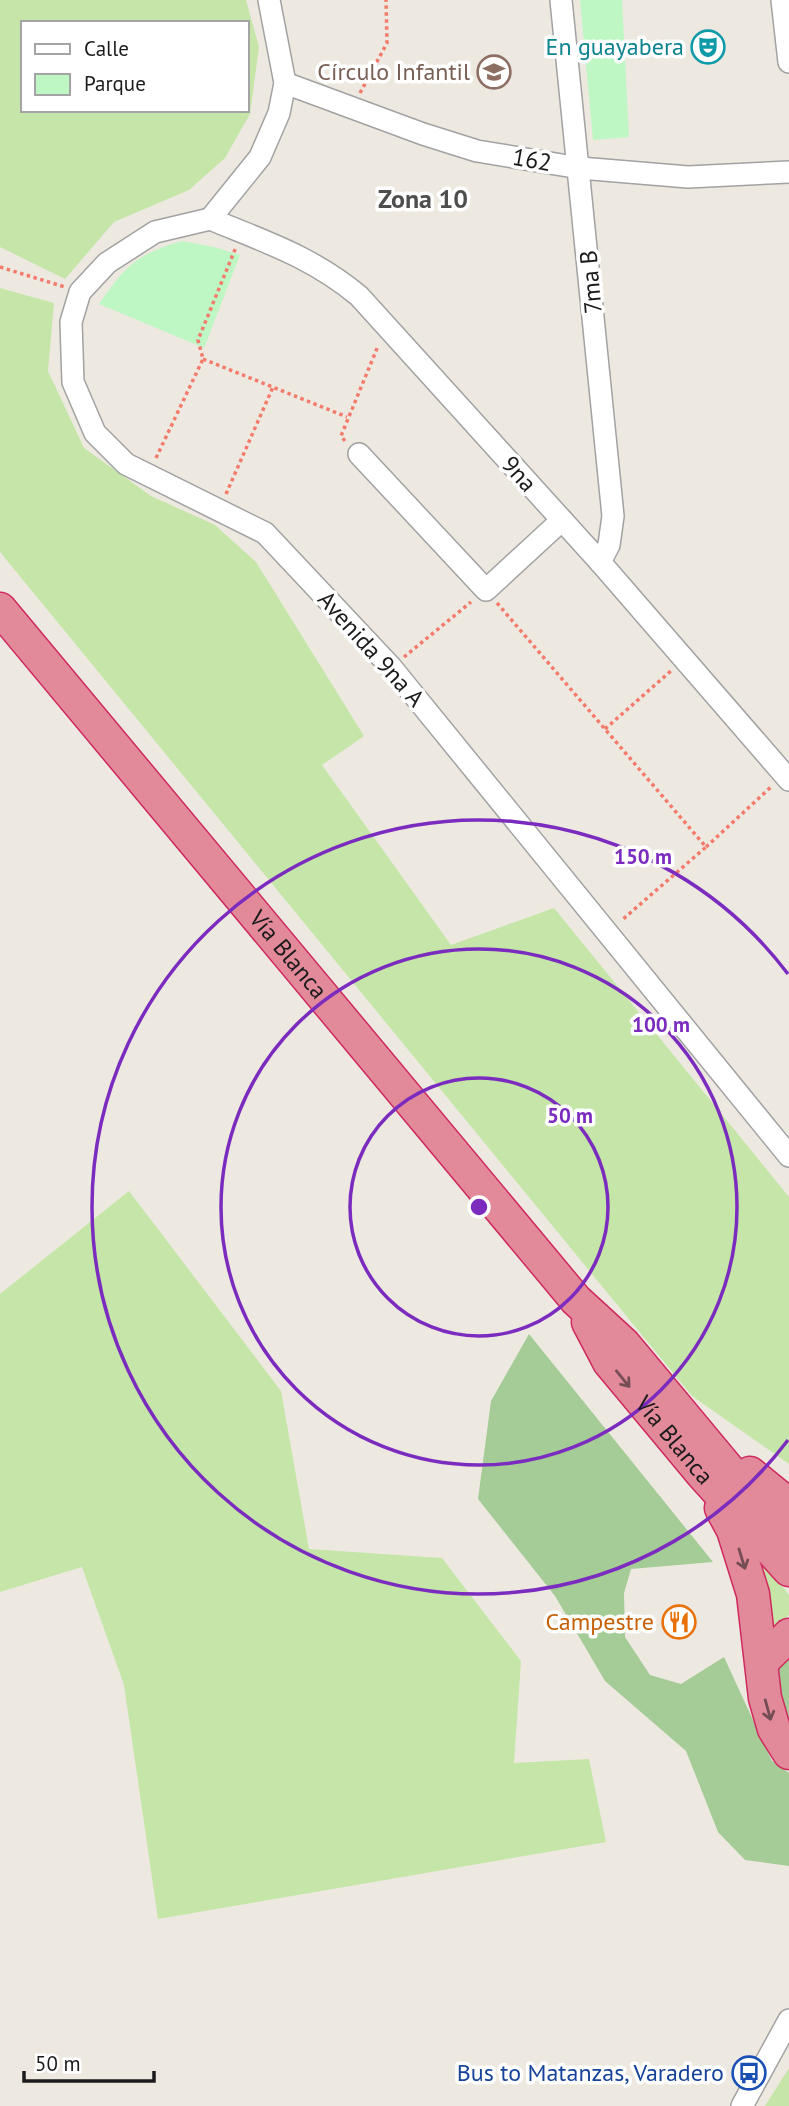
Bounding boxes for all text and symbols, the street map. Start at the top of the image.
legend [21,21,248,112]
theatre icon: En guayabera [689,28,727,66]
place label: En guayabera [546,31,684,62]
text: Calle [84,35,129,62]
school or university icon: Círculo Infantil [475,53,513,91]
place label: Círculo Infantil [317,56,470,87]
text: Parque [84,70,146,97]
street label: 162 [510,141,554,178]
district label: Zona 10 [378,182,468,215]
street label: 7ma B [572,249,609,315]
street label: 9na [495,449,544,498]
street label: Avenida 9na A [311,584,431,713]
text: 150 m [614,843,672,870]
street label: Vía Blanca [242,903,334,1005]
text: 100 m [632,1011,690,1038]
text: 50 m [547,1102,593,1129]
centre of rings [467,1195,491,1219]
one-way arrow [615,1370,631,1388]
street label: Vía Blanca [628,1388,720,1491]
one-way arrow [737,1548,750,1570]
restaurant icon: Campestre [660,1603,698,1641]
place label: Campestre [546,1606,654,1637]
one-way arrow [763,1699,776,1721]
scale bar [24,2039,154,2084]
text: 50 m [35,2050,81,2077]
bus stop icon: Bus to Matanzas, Varadero [730,2054,768,2092]
place label: Bus to Matanzas, Varadero [457,2057,724,2088]

